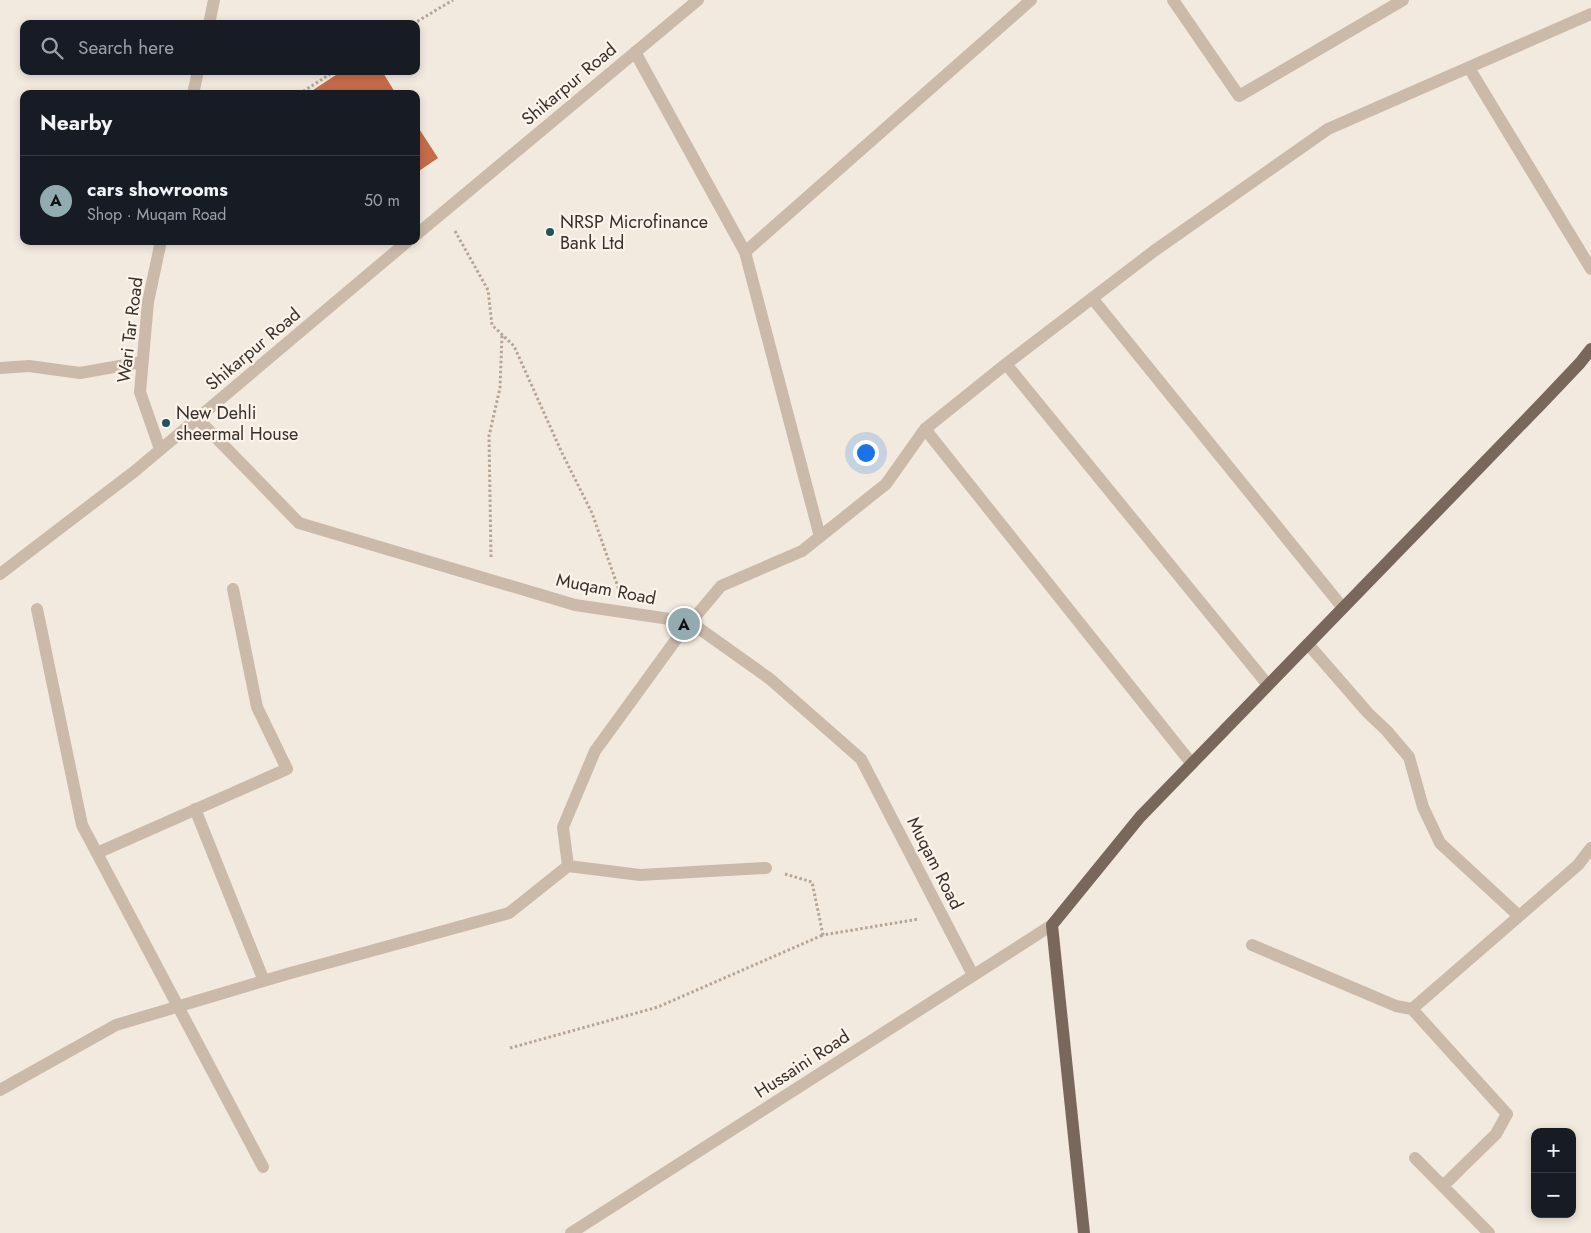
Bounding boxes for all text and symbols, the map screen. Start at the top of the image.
search box [20,20,420,75]
icon: search [38,34,66,62]
text: Search here [78,34,174,61]
street label: Shikarpur Road [516,36,622,132]
text: Nearby [40,108,112,138]
text: cars showrooms [87,176,228,203]
text: A [50,189,62,212]
text: 50 m [364,189,400,212]
text: Shop · Muqam Road [87,203,226,226]
place label: NRSP Microfinance Bank Ltd [560,209,708,256]
marker: NRSP Microfinance Bank Ltd [544,226,556,238]
street label: Wari Tar Road [111,276,149,384]
street label: Shikarpur Road [200,301,306,397]
place label: New Dehli sheermal House [176,400,298,447]
marker: New Dehli sheermal House [160,417,172,429]
your location [853,440,879,466]
street label: Muqam Road [554,567,658,611]
pin: A [668,605,700,643]
street label: Muqam Road [900,812,970,914]
street label: Hussaini Road [749,1024,855,1104]
map controls [1531,1128,1576,1218]
button: + [1531,1128,1576,1173]
button: − [1531,1173,1576,1218]

